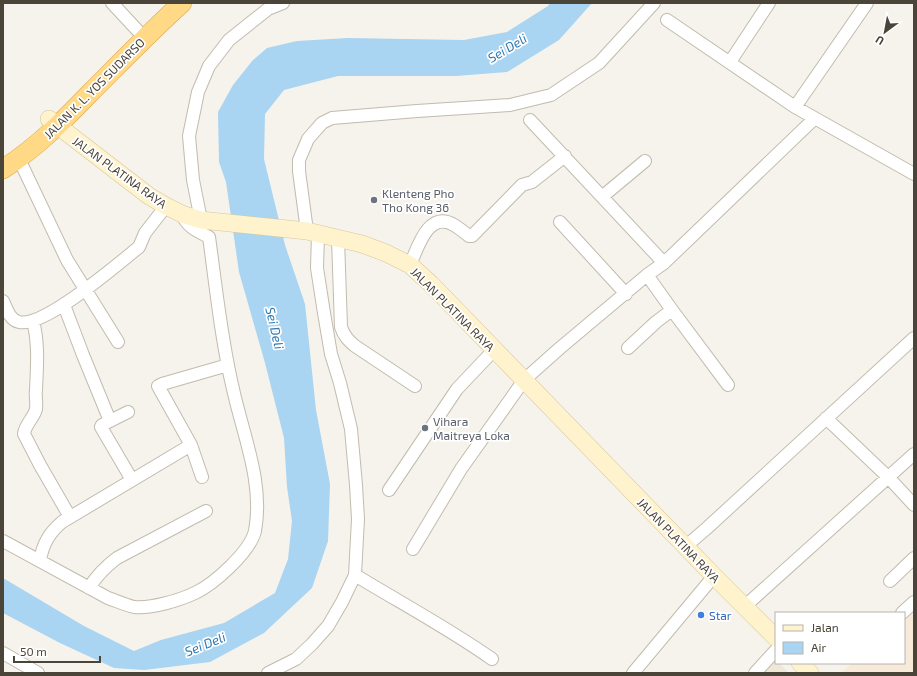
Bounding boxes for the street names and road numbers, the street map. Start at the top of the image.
street label: JALAN K. L. YOS SUDARSO [41,35,147,141]
street label: JALAN PLATINA RAYA [70,133,170,211]
street label: JALAN PLATINA RAYA [408,264,498,354]
street label: JALAN PLATINA RAYA [635,495,724,586]

